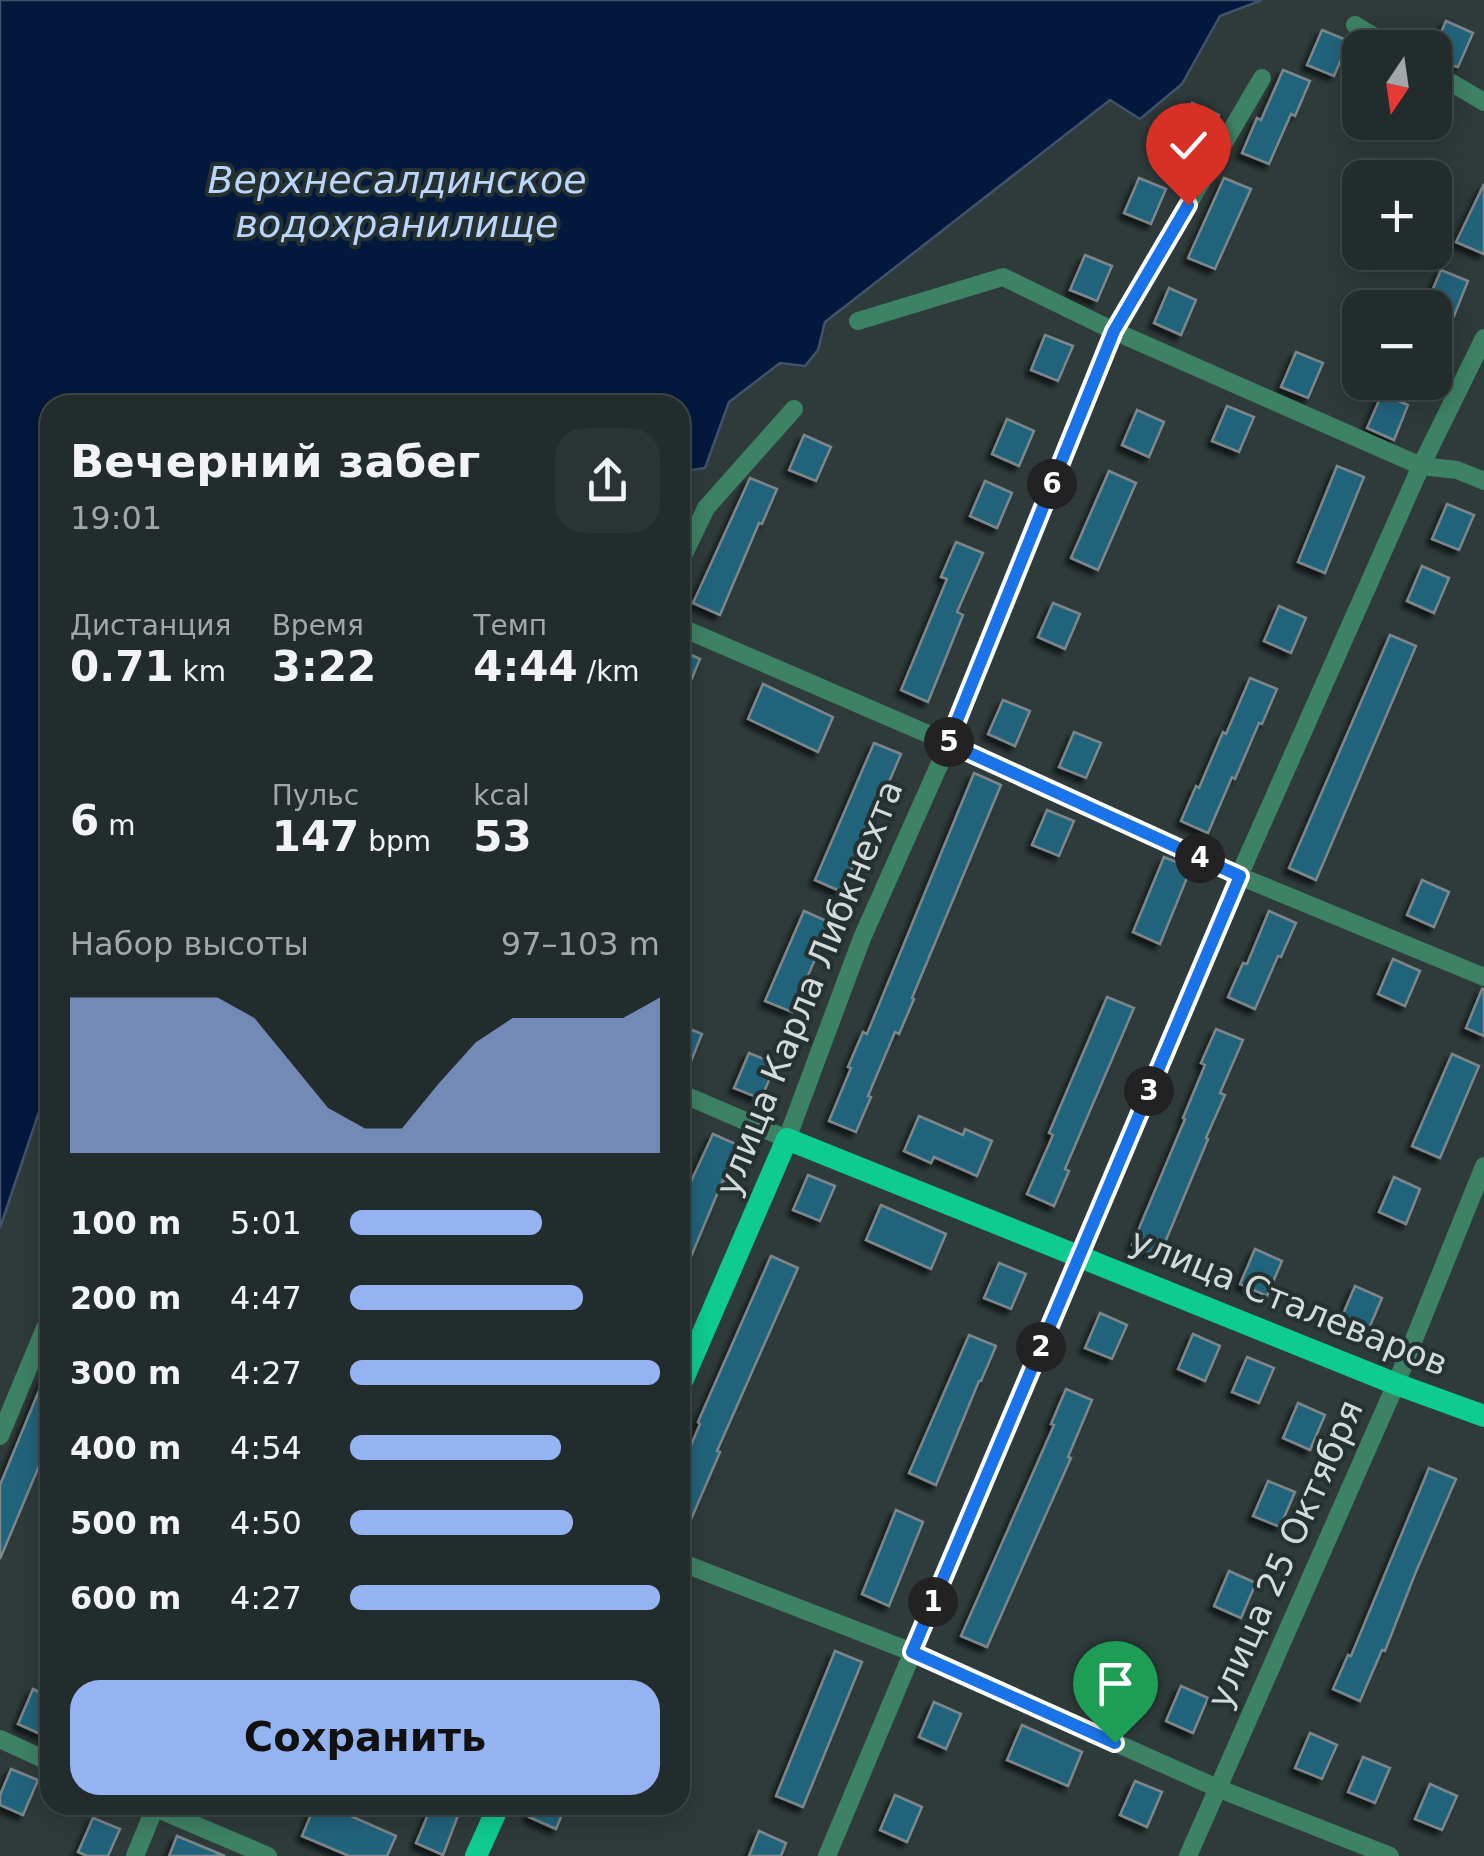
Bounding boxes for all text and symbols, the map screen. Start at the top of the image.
north arrow [1342,30,1452,140]
map controls [1342,30,1452,400]
pin [1146,103,1231,206]
icon: check [1161,118,1216,173]
water label: Верхнесалдинское водохранилище [207,158,587,246]
button: + [1342,160,1452,270]
button: − [1342,290,1452,400]
button: share [555,428,660,533]
text: Вечерний забег [70,435,480,488]
pin: 6 [1027,459,1077,509]
text: 6 [1042,467,1062,500]
text: 19:01 [70,499,162,537]
text: Дистанция [70,609,231,642]
text: Время [272,609,364,642]
text: Темп [473,609,547,642]
text: 0.71 [70,642,174,691]
text: 3:22 [272,642,376,691]
text: 4:44 [473,642,578,691]
text: km [174,655,226,688]
text: /km [578,655,640,688]
pin: 5 [924,717,974,767]
text: 5 [939,725,959,758]
street label: улица Карла Либкнехта [707,774,911,1202]
text: Пульс [272,779,359,812]
text: kcal [473,779,530,812]
text: 6 [70,796,99,845]
text: m [99,809,135,842]
text: 147 [272,812,359,861]
text: 53 [473,812,532,861]
text: bpm [359,825,431,858]
pin: 4 [1175,833,1225,883]
text: 4 [1190,841,1210,874]
text: Набор высоты [70,925,309,963]
text: 97–103 m [501,925,660,963]
pin: 3 [1124,1066,1174,1116]
text: 3 [1139,1074,1159,1107]
text: 100 m [70,1204,181,1242]
text: 5:01 [230,1204,302,1242]
street label: улица Сталеваров [1124,1220,1454,1384]
text: 200 m [70,1279,181,1317]
text: 4:47 [230,1279,302,1317]
pin: 2 [1016,1322,1066,1372]
text: 2 [1031,1330,1051,1363]
text: 300 m [70,1354,181,1392]
text: 4:27 [230,1354,302,1392]
street label: улица 25 Октября [1199,1394,1371,1714]
text: 400 m [70,1429,181,1467]
text: 4:54 [230,1429,302,1467]
text: 500 m [70,1504,181,1542]
text: 4:50 [230,1504,302,1542]
pin: 1 [908,1577,958,1627]
text: 600 m [70,1579,181,1617]
text: 4:27 [230,1579,302,1617]
text: 1 [923,1585,943,1618]
pin [1073,1641,1158,1744]
icon: arrive [1088,1656,1143,1711]
button: Сохранить [70,1680,660,1795]

